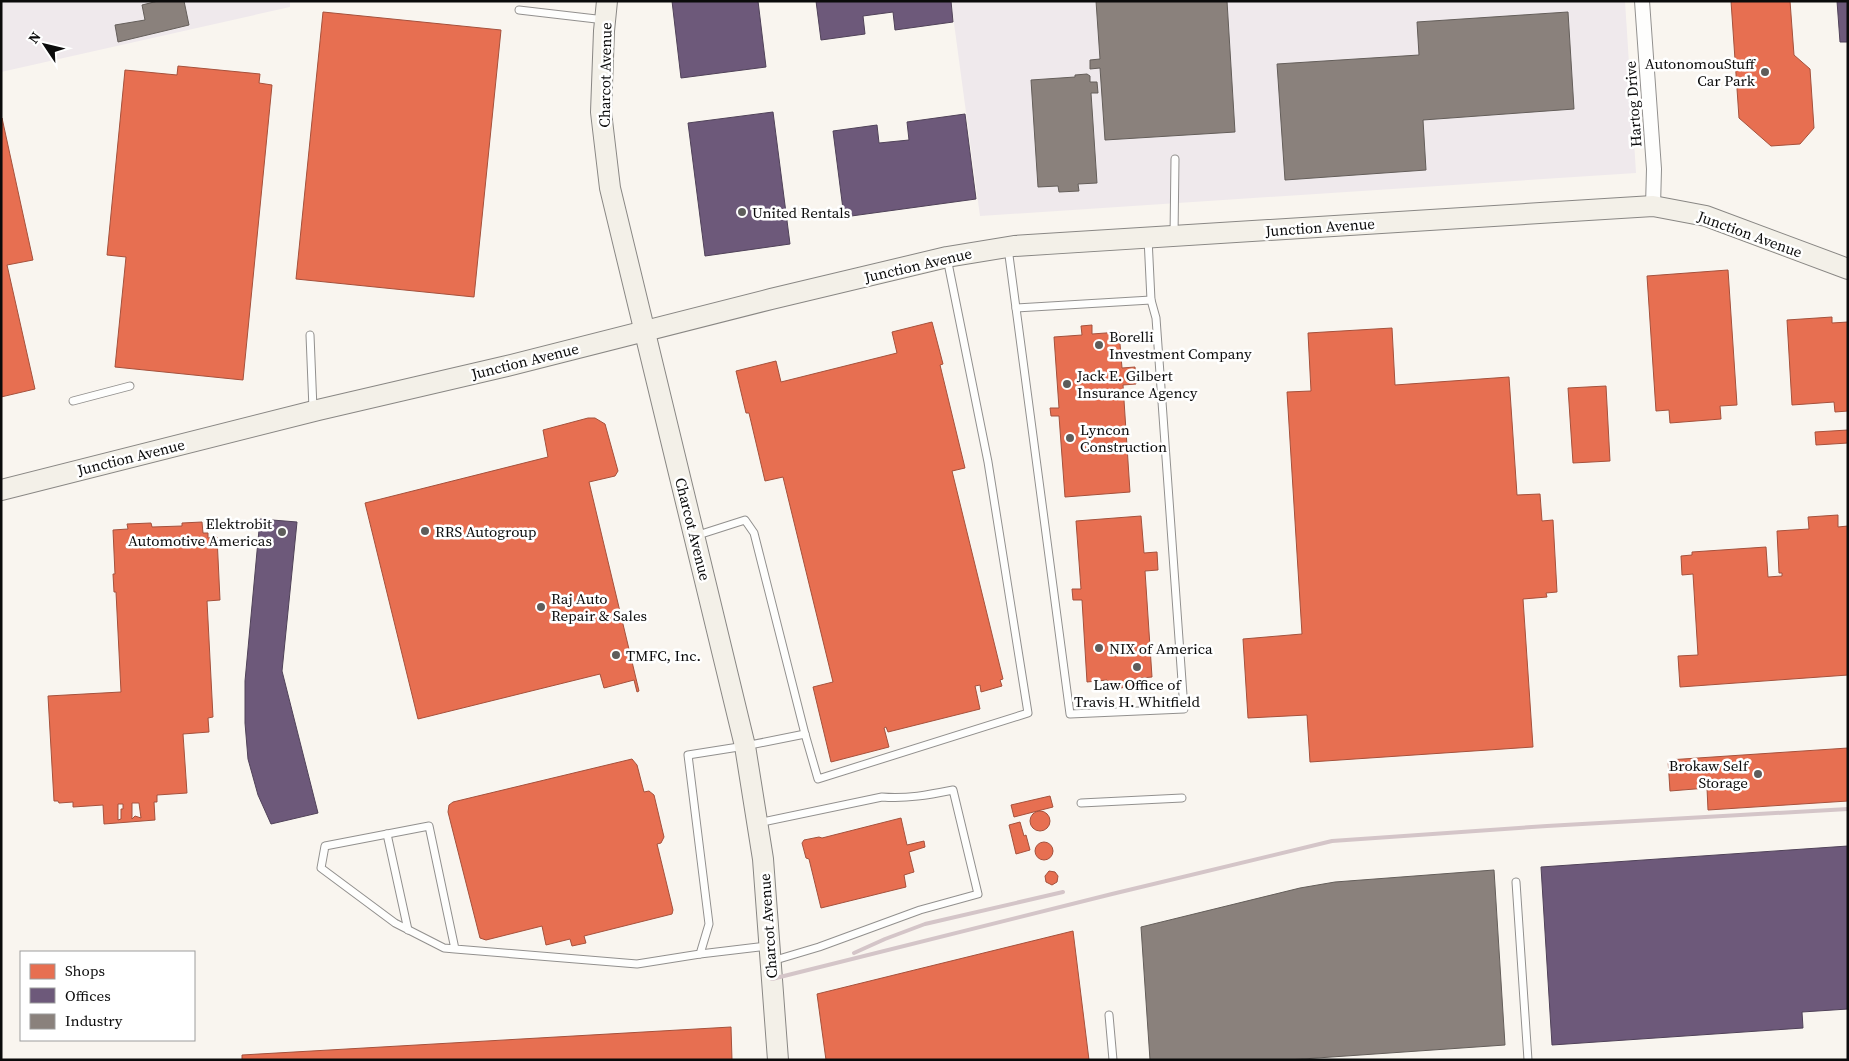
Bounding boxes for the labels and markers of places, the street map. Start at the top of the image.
place label: AutonomouStuff Car Park [1645,53,1756,91]
marker: AutonomouStuff Car Park [1759,66,1771,78]
place label: United Rentals [752,202,850,223]
marker: United Rentals [736,206,748,218]
place label: Borelli Investment Company [1109,326,1252,364]
marker: Borelli Investment Company [1093,339,1105,351]
place label: Jack E. Gilbert Insurance Agency [1076,365,1198,403]
marker: Jack E. Gilbert Insurance Agency [1061,378,1073,390]
place label: Lyncon Construction [1080,419,1167,457]
marker: Lyncon Construction [1064,432,1076,444]
place label: Elektrobit Automotive Americas [128,513,272,551]
place label: RRS Autogroup [435,521,537,542]
marker: RRS Autogroup [419,525,431,537]
marker: Elektrobit Automotive Americas [276,526,288,538]
place label: Raj Auto Repair & Sales [551,588,647,626]
marker: Raj Auto Repair & Sales [535,601,547,613]
place label: NIX of America [1109,638,1213,659]
marker: NIX of America [1093,642,1105,654]
place label: TMFC, Inc. [626,645,701,666]
marker: TMFC, Inc. [610,649,622,661]
marker: Law Office of Travis H. Whitfield [1131,661,1143,673]
place label: Law Office of Travis H. Whitfield [1074,674,1200,712]
place label: Brokaw Self Storage [1669,755,1750,793]
marker: Brokaw Self Storage [1752,768,1764,780]

